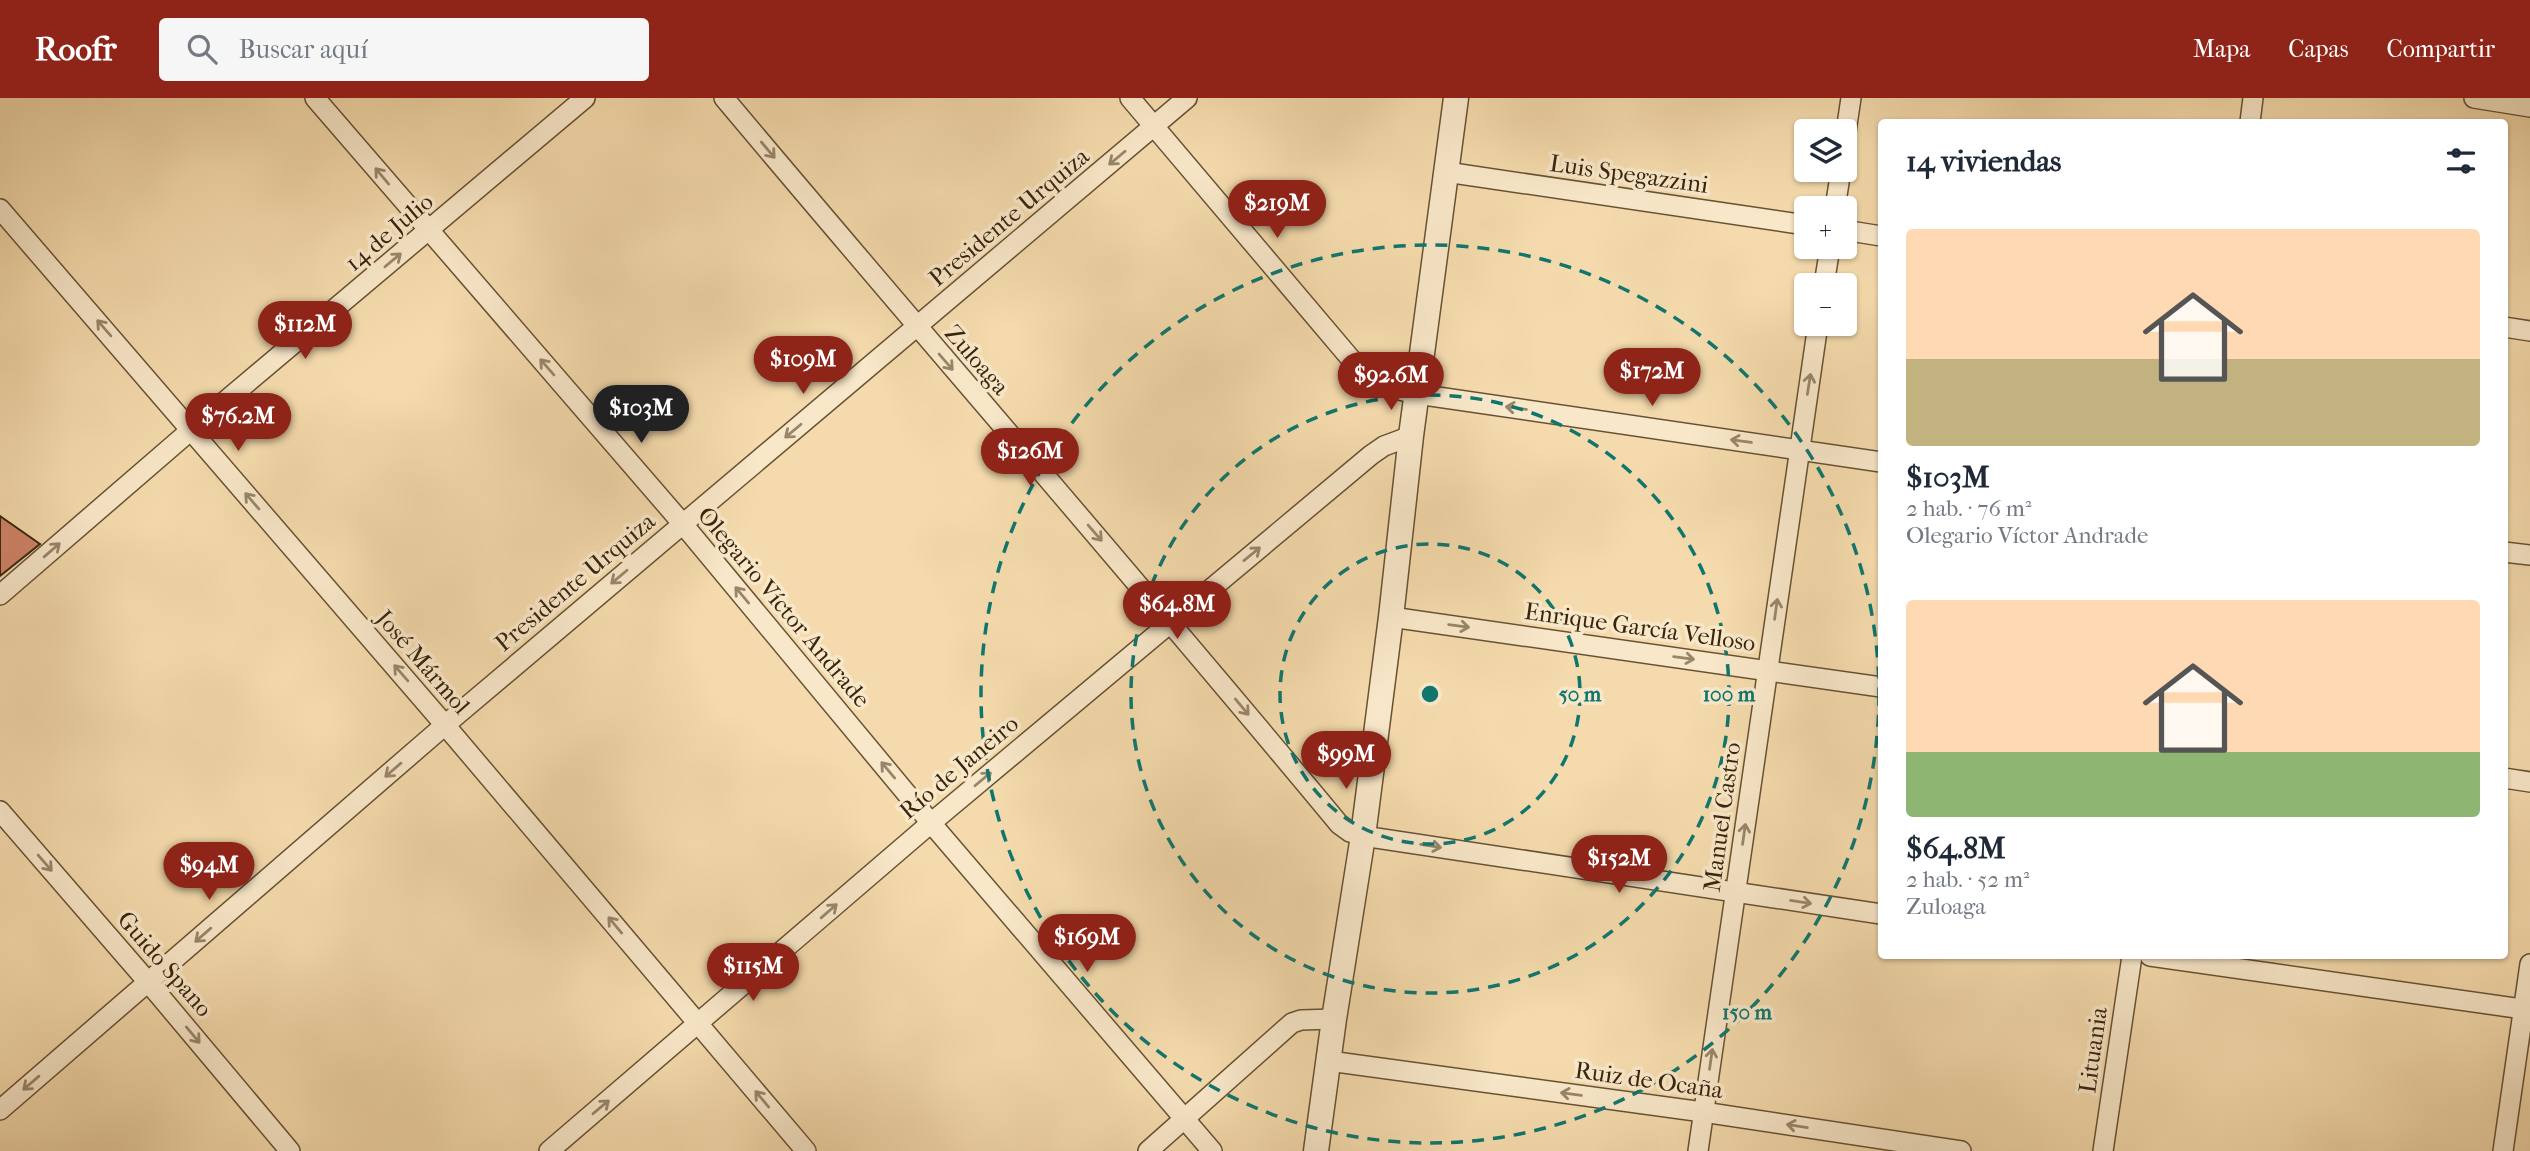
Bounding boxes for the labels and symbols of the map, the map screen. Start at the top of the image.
one-way arrow [760,141,776,159]
street label: Presidente Urquiza [923,141,1095,292]
street label: Luis Spegazzini [1548,149,1710,199]
one-way arrow [1108,150,1126,166]
one-way arrow [374,167,390,185]
pin: $219M [1228,180,1326,240]
street label: 14 de Julio [339,187,439,277]
one-way arrow [384,252,402,268]
pin: $112M [256,302,354,361]
street label: Zuloaga [939,319,1016,401]
one-way arrow [96,320,112,338]
pin: $109M [754,336,852,396]
pin: $172M [1603,348,1701,408]
one-way arrow [938,352,954,370]
pin: $92.6M [1334,352,1448,412]
one-way arrow [539,358,555,376]
one-way arrow [1803,373,1816,396]
pin: $103M [592,386,690,445]
pin: $76.2M [181,394,295,453]
one-way arrow [1505,402,1528,415]
one-way arrow [784,423,802,439]
pin: $126M [981,428,1079,488]
one-way arrow [1730,434,1753,447]
one-way arrow [244,492,260,510]
street label: Olegario Víctor Andrade [692,501,876,713]
street label: Presidente Urquiza [489,506,661,657]
one-way arrow [1087,524,1103,542]
one-way arrow [42,542,60,558]
one-way arrow [1242,546,1260,562]
one-way arrow [610,569,628,585]
pin: $64.8M [1120,582,1234,641]
one-way arrow [735,587,750,605]
street label: Enrique García Velloso [1523,597,1757,657]
one-way arrow [1770,598,1783,621]
street label: José Mármol [369,603,476,720]
one-way arrow [1447,620,1470,633]
one-way arrow [1672,652,1695,665]
one-way arrow [393,665,409,683]
centre of rings [1418,682,1442,706]
text: 50 m [1559,682,1602,706]
text: 100 m [1703,682,1756,706]
one-way arrow [1234,698,1250,716]
street label: Río de Janeiro [894,709,1024,825]
pin: $99M [1305,732,1387,791]
street label: Manuel Castro [1698,740,1746,894]
one-way arrow [385,762,403,778]
one-way arrow [880,762,895,780]
one-way arrow [974,771,992,787]
one-way arrow [1738,823,1751,846]
pin: $152M [1570,836,1668,895]
one-way arrow [1419,840,1442,853]
pin: $94M [168,842,250,902]
one-way arrow [37,854,53,872]
one-way arrow [1789,896,1812,909]
one-way arrow [820,903,838,919]
street label: Guido Spano [112,906,218,1022]
pin: $169M [1038,914,1136,974]
one-way arrow [607,917,623,935]
one-way arrow [194,927,212,943]
pin: $115M [704,944,802,1003]
text: 150 m [1722,1000,1773,1024]
street label: Lituania [2073,1004,2113,1095]
one-way arrow [185,1026,201,1044]
one-way arrow [1705,1048,1718,1071]
street label: Ruiz de Ocaña [1573,1056,1726,1104]
one-way arrow [22,1075,40,1091]
one-way arrow [1561,1087,1583,1100]
one-way arrow [754,1090,770,1108]
one-way arrow [591,1099,609,1115]
one-way arrow [1786,1119,1809,1132]

